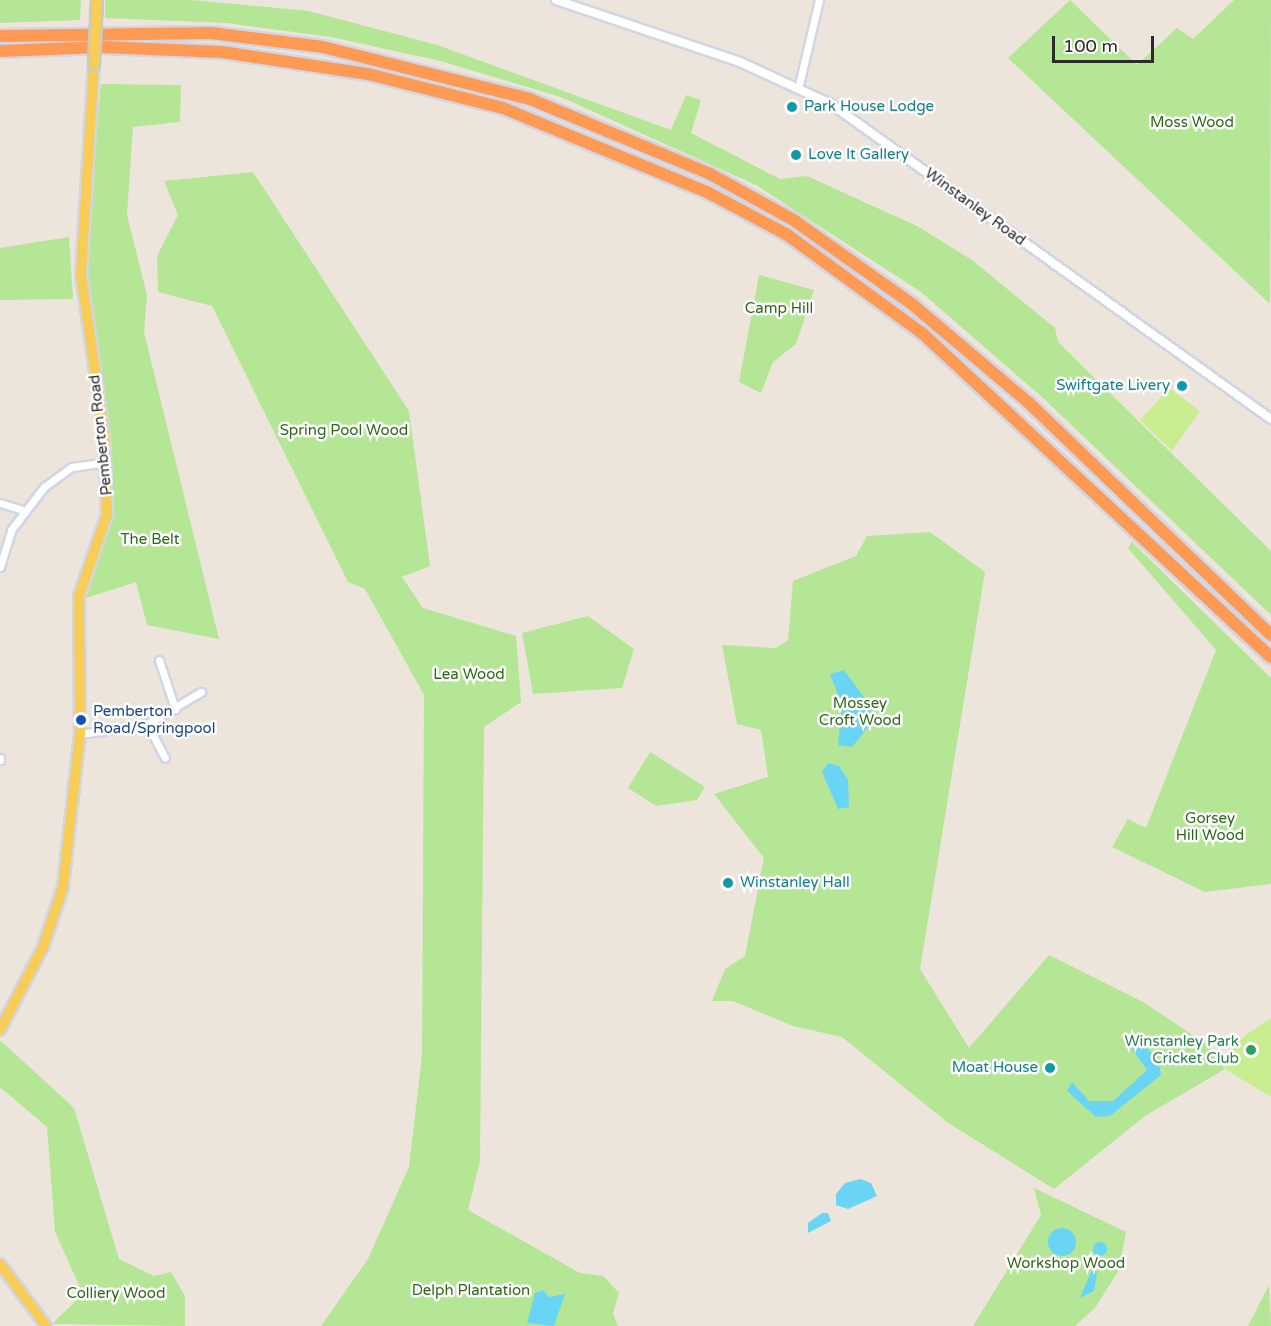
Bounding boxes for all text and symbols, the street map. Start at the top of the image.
scale bar [1055,24,1157,62]
text: 100 m [1063,35,1118,57]
place label: Park House Lodge [804,98,934,116]
marker: Park House Lodge [785,100,799,114]
park label: Moss Wood [1150,114,1234,132]
place label: Love It Gallery [808,146,909,164]
marker: Love It Gallery [789,148,803,162]
street label: Winstanley Road [921,164,1029,250]
park label: Camp Hill [745,300,813,318]
street label: Pemberton Road [86,374,116,496]
place label: Swiftgate Livery [1056,377,1170,395]
marker: Swiftgate Livery [1175,379,1189,393]
park label: Spring Pool Wood [280,422,408,440]
park label: The Belt [121,531,179,549]
park label: Lea Wood [433,666,505,684]
park label: Mossey Croft Wood [819,694,901,729]
place label: Pemberton Road/Springpool [93,702,215,737]
marker: Pemberton Road/Springpool [74,713,88,727]
park label: Gorsey Hill Wood [1176,809,1244,844]
place label: Winstanley Hall [740,874,850,892]
marker: Winstanley Hall [721,876,735,890]
place label: Winstanley Park Cricket Club [1125,1032,1239,1067]
marker: Winstanley Park Cricket Club [1244,1043,1258,1057]
place label: Moat House [952,1059,1038,1077]
marker: Moat House [1043,1061,1057,1075]
park label: Workshop Wood [1007,1255,1125,1273]
park label: Delph Plantation [412,1282,530,1300]
park label: Colliery Wood [67,1285,165,1303]

